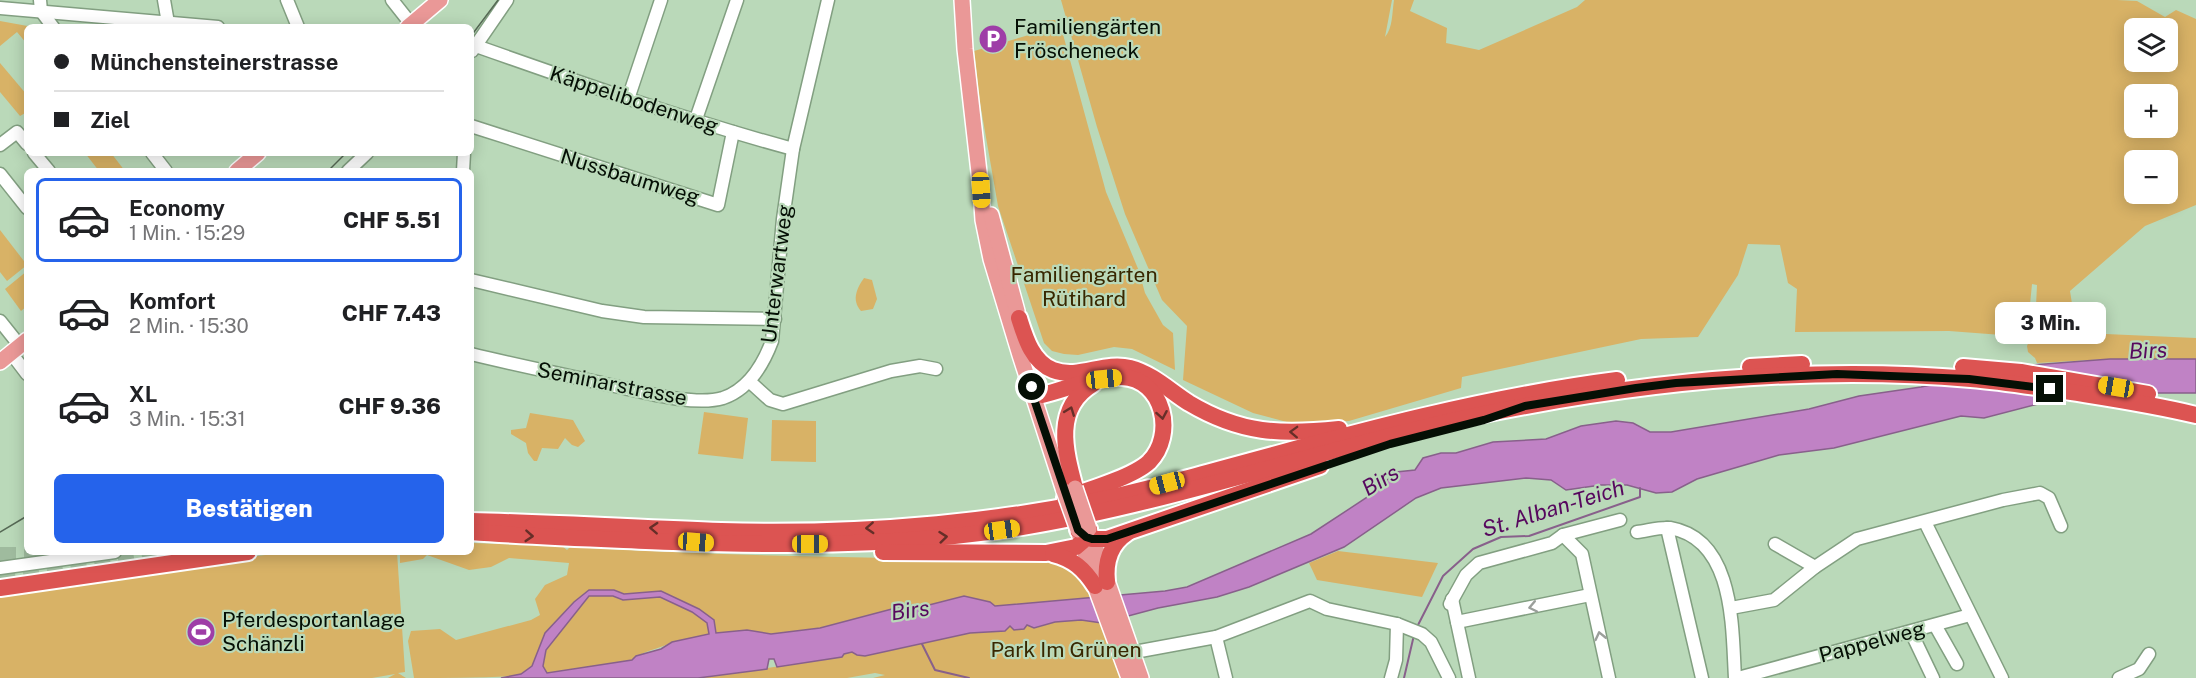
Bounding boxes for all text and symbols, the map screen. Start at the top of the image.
place label: Familiengärten Fröscheneck [1014,14,1161,63]
map controls [2124,18,2178,204]
button: layers [2124,18,2178,72]
parking icon: Familiengärten Fröscheneck [977,23,1009,55]
text: Münchensteinerstrasse [90,49,338,75]
street label: Käppelibodenweg [547,60,722,139]
button: + [2124,84,2178,138]
text: Ziel [90,107,130,133]
street label: Nussbaumweg [557,143,703,210]
button: − [2124,150,2178,204]
car [971,172,991,208]
icon: car [57,193,111,247]
text: Economy [129,195,225,221]
street label: Unterwartweg [756,203,797,345]
text: CHF 5.51 [343,207,441,233]
text: 1 Min. · 15:29 [129,221,245,245]
park label: Familiengärten Rütihard [1010,262,1158,311]
icon: car [57,286,111,340]
text: Komfort [129,288,216,314]
text: CHF 7.43 [342,300,441,326]
callout: 3 Min. [1994,302,2106,344]
text: 3 Min. [2021,311,2080,335]
text: 2 Min. · 15:30 [129,314,249,338]
water label: Birs [2128,336,2168,364]
street label: Seminarstrasse [535,357,689,410]
car [1085,368,1123,390]
route start [1018,373,1045,400]
route end [2036,375,2063,402]
car [2097,375,2135,399]
icon: car [57,379,111,433]
text: XL [129,381,157,407]
text: CHF 9.36 [338,393,441,419]
one-way arrow [1063,406,1076,416]
text: 3 Min. · 15:31 [129,407,246,431]
one-way arrow [1155,410,1168,420]
one-way arrow [1289,426,1298,439]
water label: Birs [1357,459,1403,501]
car [1147,470,1187,496]
button: Bestätigen [54,474,444,543]
water label: St. Alban-Teich [1479,474,1627,542]
car [983,519,1021,541]
one-way arrow [650,521,659,534]
one-way arrow [866,522,875,535]
one-way arrow [525,529,534,542]
one-way arrow [939,531,948,544]
car [677,532,715,552]
car [792,535,828,553]
water label: Birs [889,594,931,626]
one-way arrow [1528,600,1538,613]
place label: Pferdesportanlage Schänzli [222,607,405,656]
street label: Pappelweg [1816,615,1928,668]
sports icon: Pferdesportanlage Schänzli [185,616,217,648]
one-way arrow [1594,632,1607,642]
park label: Park Im Grünen [990,637,1142,662]

